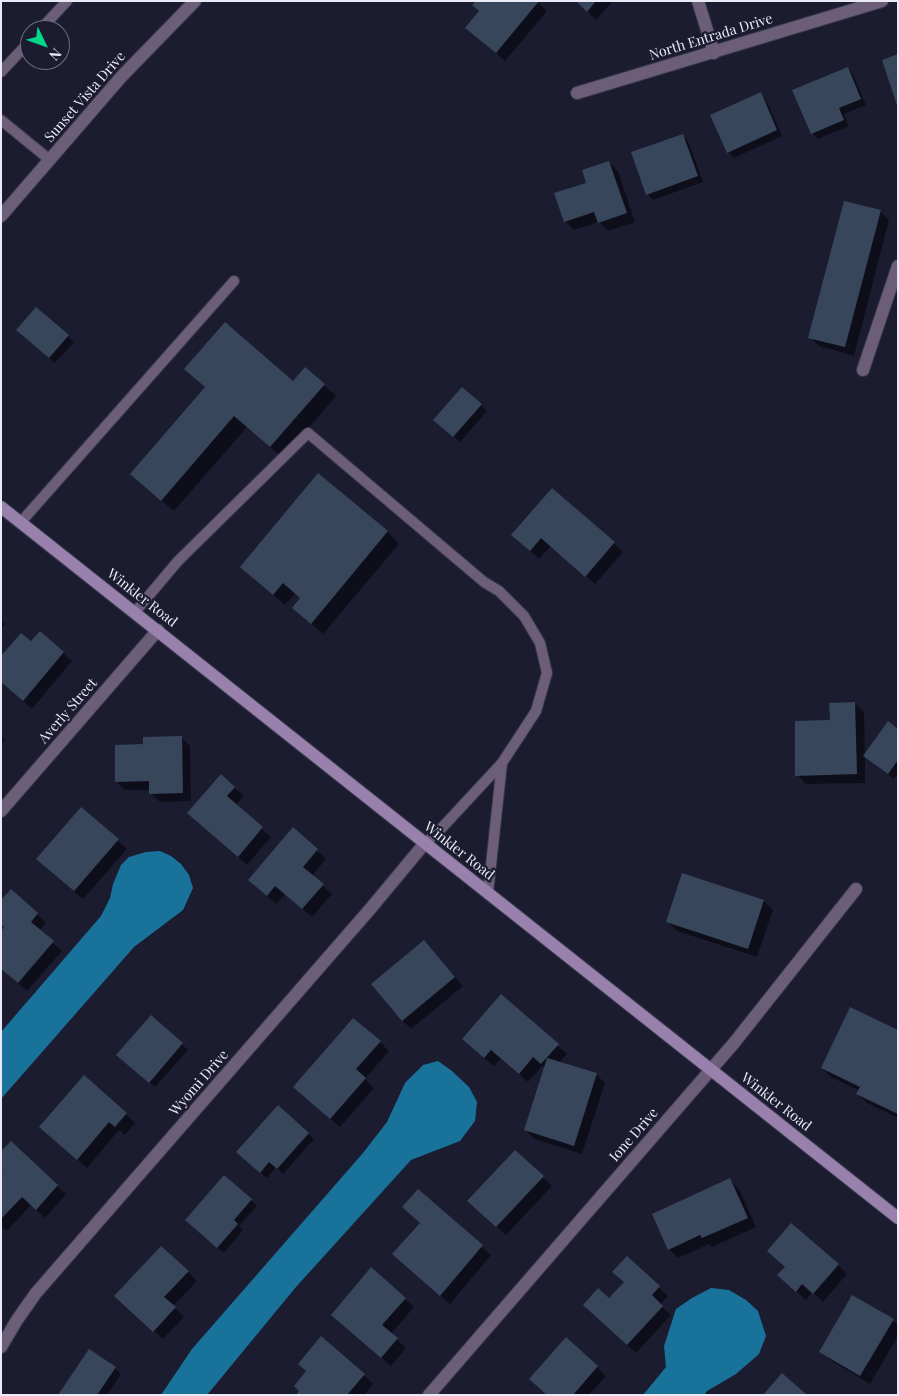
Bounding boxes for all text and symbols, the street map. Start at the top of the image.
street label: North Entrada Drive [647,10,775,64]
north arrow [20,20,70,70]
text: N [45,45,66,65]
street label: Sunset Vista Drive [41,48,129,146]
street label: Winkler Road [104,565,180,631]
street label: Averly Street [35,675,101,747]
street label: Winkler Road [421,818,497,884]
street label: Wyomi Drive [166,1047,232,1119]
street label: Winkler Road [738,1069,814,1135]
street label: Ione Drive [606,1105,662,1165]

